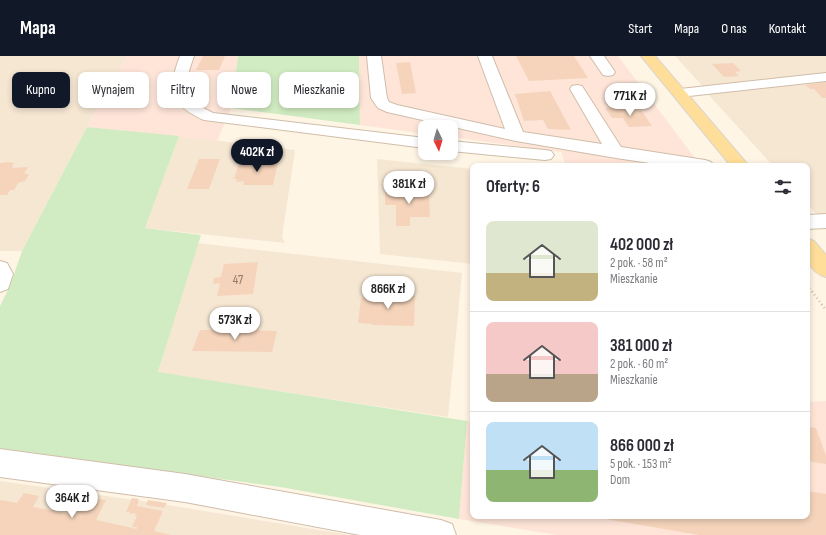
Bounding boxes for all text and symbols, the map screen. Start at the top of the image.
text: Mapa [20,17,56,40]
text: Start [628,20,652,37]
text: Mapa [674,20,699,37]
text: O nas [721,20,747,37]
text: Kontakt [769,20,806,37]
chip: Kupno [12,72,70,108]
chip: Wynajem [78,72,149,108]
chip: Filtry [157,72,209,108]
chip: Nowe [217,72,271,108]
chip: Mieszkanie [279,72,359,108]
pin: 771K zł [593,83,667,117]
text: 771K zł [614,88,646,104]
north arrow [418,120,458,160]
map controls [418,120,458,160]
pin: 402K zł [220,139,294,173]
text: 402K zł [240,144,274,160]
pin: 381K zł [372,171,446,205]
text: 381K zł [392,176,426,192]
icon: filters [772,176,794,198]
text: Oferty: 6 [486,177,540,197]
text: 402 000 zł [610,235,673,255]
icon: home [518,237,566,285]
text: 2 pok. · 58 m² [610,255,668,271]
text: Mieszkanie [610,271,658,287]
house number: 47 [233,272,244,288]
pin: 866K zł [351,276,425,310]
text: 866K zł [371,281,405,297]
pin: 573K zł [198,307,272,341]
text: 573K zł [218,312,252,328]
text: 381 000 zł [610,336,672,356]
icon: home [518,338,566,386]
text: 2 pok. · 60 m² [610,356,668,372]
text: Mieszkanie [610,372,658,388]
text: 866 000 zł [610,436,674,456]
icon: home [518,438,566,486]
text: 5 pok. · 153 m² [610,456,672,472]
text: Dom [610,472,630,488]
pin: 364K zł [35,485,109,519]
text: 364K zł [55,490,89,506]

